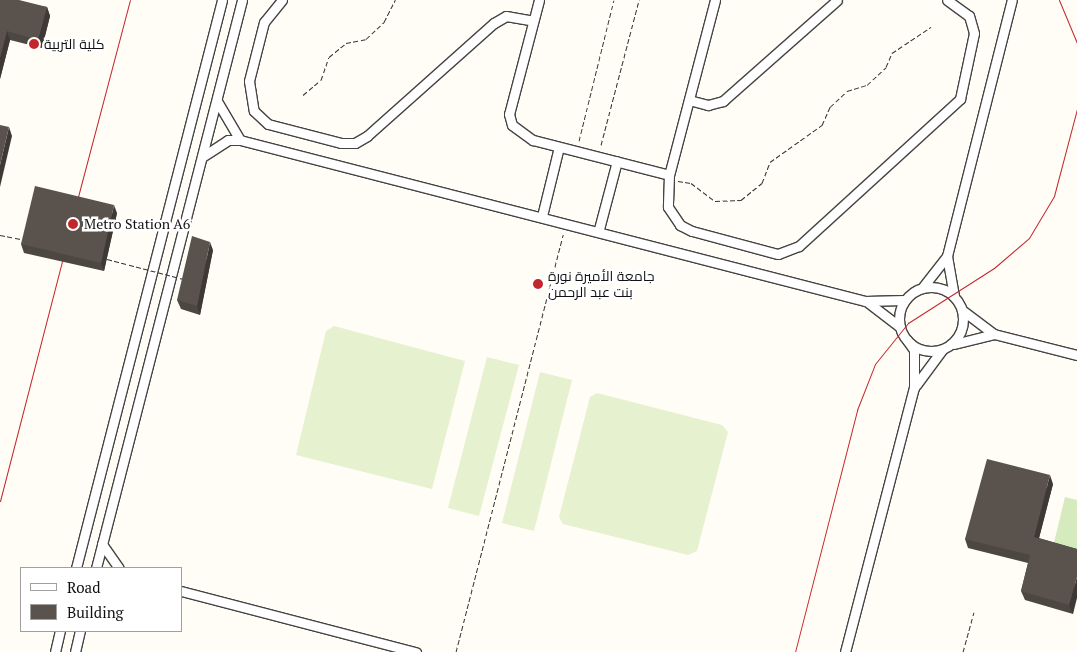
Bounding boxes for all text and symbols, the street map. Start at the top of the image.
place label: كلية التربية [44,36,105,52]
marker: كلية التربية [28,38,40,50]
place label: Metro Station A6 [84,216,191,232]
marker: Metro Station A6 [66,217,80,231]
place label: جامعة الأميرة نورة بنت عبد الرحمن [548,268,655,300]
marker: جامعة الأميرة نورة بنت عبد الرحمن [532,278,544,290]
legend [20,567,182,632]
text: Road [67,577,100,597]
text: Building [67,602,124,622]

